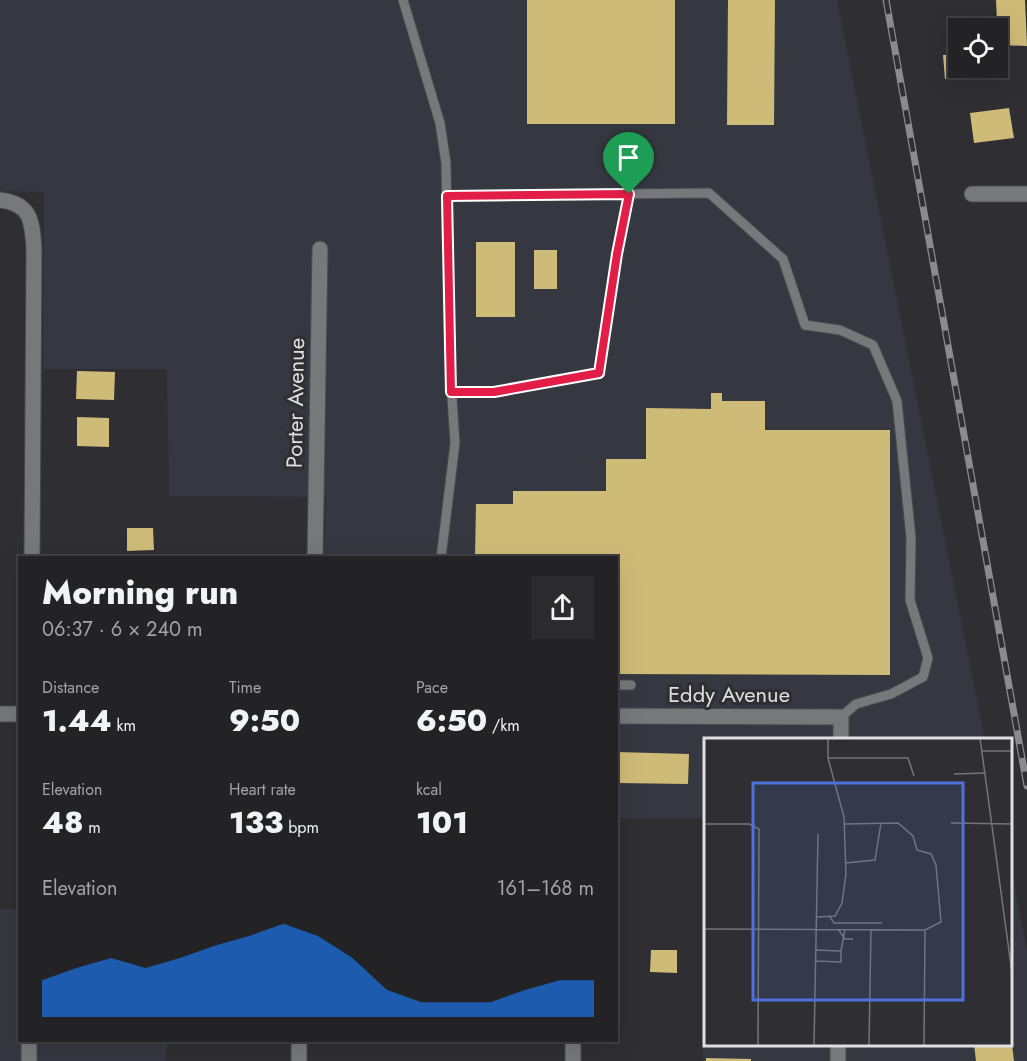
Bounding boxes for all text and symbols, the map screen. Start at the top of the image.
map controls [948,18,1008,78]
button: locate [948,18,1008,78]
pin [603,132,654,194]
icon: arrive [612,141,645,174]
street label: Porter Avenue [278,338,312,468]
text: Morning run [42,569,238,616]
button: share [531,576,594,639]
text: 06:37 · 6 × 240 m [42,615,203,644]
text: Distance [42,676,99,699]
text: Time [229,676,261,699]
text: Pace [416,676,448,699]
street label: Eddy Avenue [668,678,790,710]
text: 1.44 [42,699,112,742]
text: 9:50 [229,699,300,742]
text: 6:50 [416,699,487,742]
text: km [112,714,136,737]
text: /km [487,714,520,737]
inset map [704,738,1012,1046]
text: Elevation [42,778,102,801]
text: Heart rate [229,778,296,801]
text: kcal [416,778,442,801]
text: 48 [42,801,84,844]
text: 133 [229,801,283,844]
text: 101 [416,801,468,844]
text: m [84,816,101,839]
text: bpm [283,816,319,839]
text: Elevation [42,874,117,903]
text: 161–168 m [497,874,594,903]

